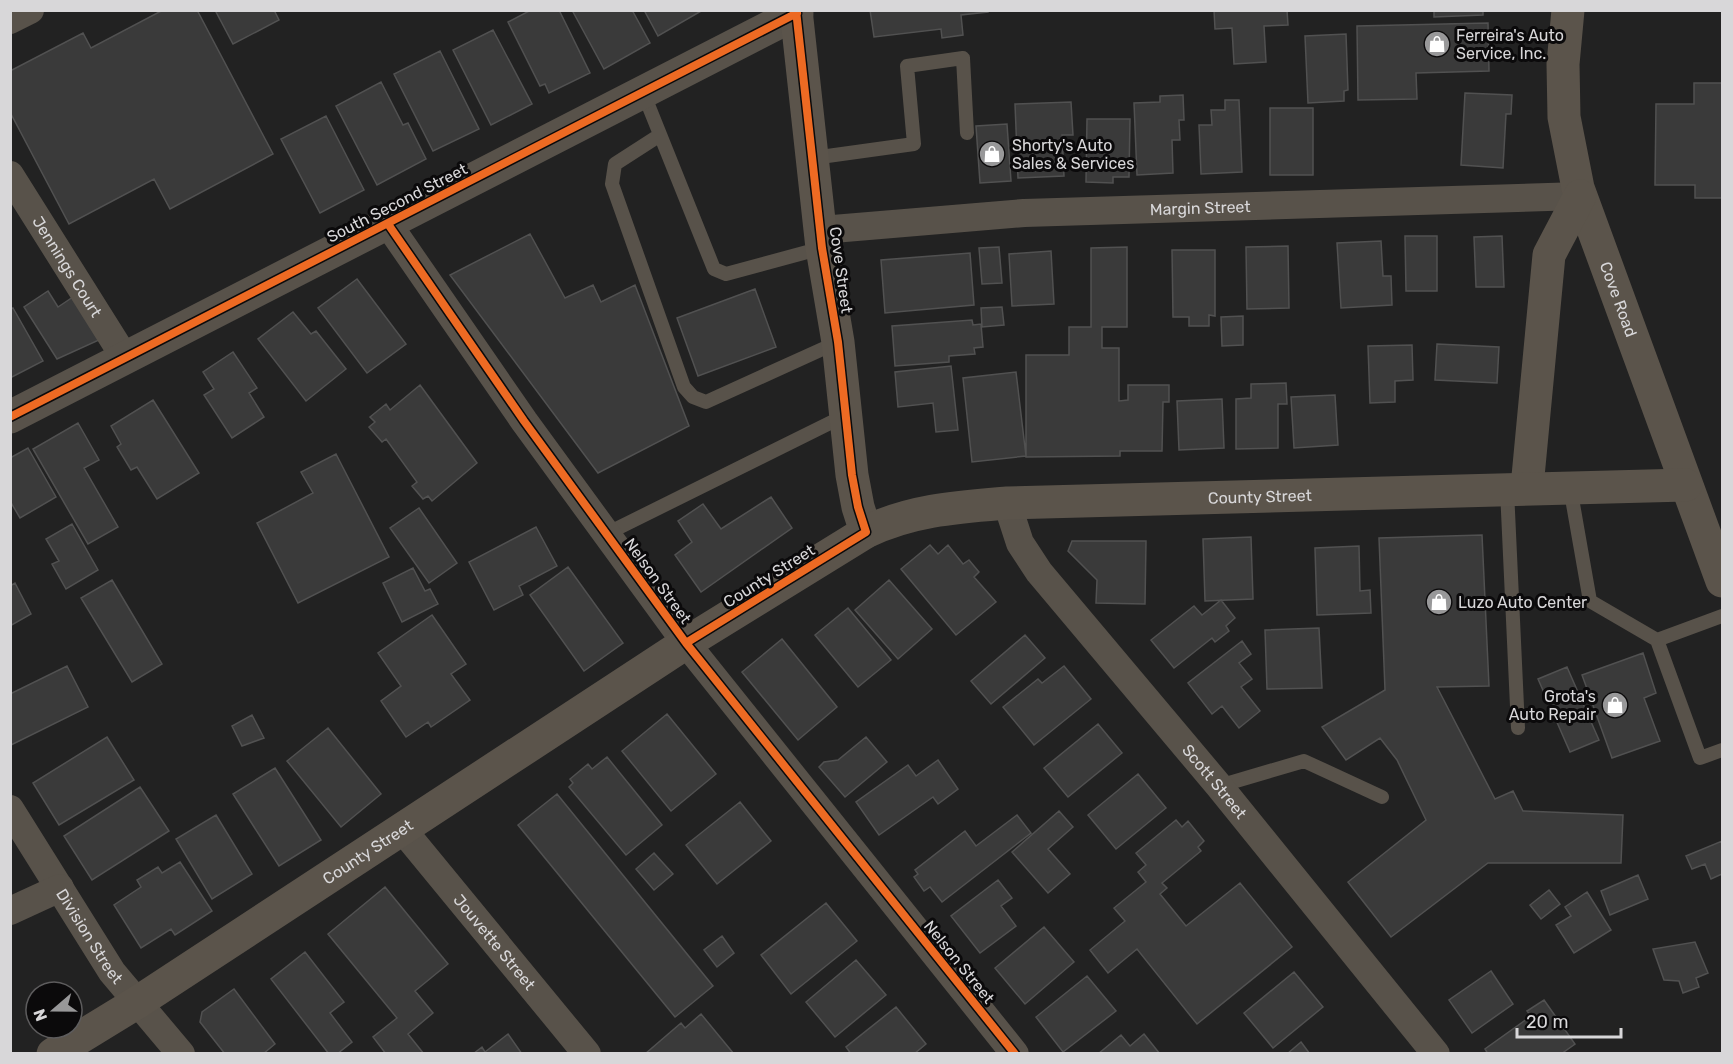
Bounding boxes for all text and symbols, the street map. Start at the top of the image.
place label: Ferreira's Auto Service, Inc. [1456,26,1564,63]
shop icon: Ferreira's Auto Service, Inc. [1422,29,1452,59]
place label: Shorty's Auto Sales & Services [1012,136,1134,173]
shop icon: Shorty's Auto Sales & Services [977,139,1007,169]
street label: South Second Street [324,159,470,247]
street label: Margin Street [1150,197,1251,219]
street label: Jennings Court [29,212,106,320]
street label: Cove Street [826,225,856,315]
street label: Cove Road [1596,259,1641,340]
street label: County Street [1208,485,1312,507]
street label: Nelson Street [621,534,695,628]
street label: County Street [720,540,818,612]
shop icon: Luzo Auto Center [1424,587,1454,617]
place label: Luzo Auto Center [1458,593,1587,612]
place label: Grota's Auto Repair [1509,687,1596,724]
shop icon: Grota's Auto Repair [1600,690,1630,720]
street label: Scott Street [1178,740,1251,822]
street label: County Street [319,815,416,888]
street label: Division Street [53,885,127,987]
street label: Jouvette Street [450,890,540,993]
street label: Nelson Street [920,917,998,1007]
north arrow [24,980,84,1040]
scale bar [1517,1001,1620,1039]
text: N [29,1006,51,1024]
text: 20 m [1526,1011,1568,1033]

